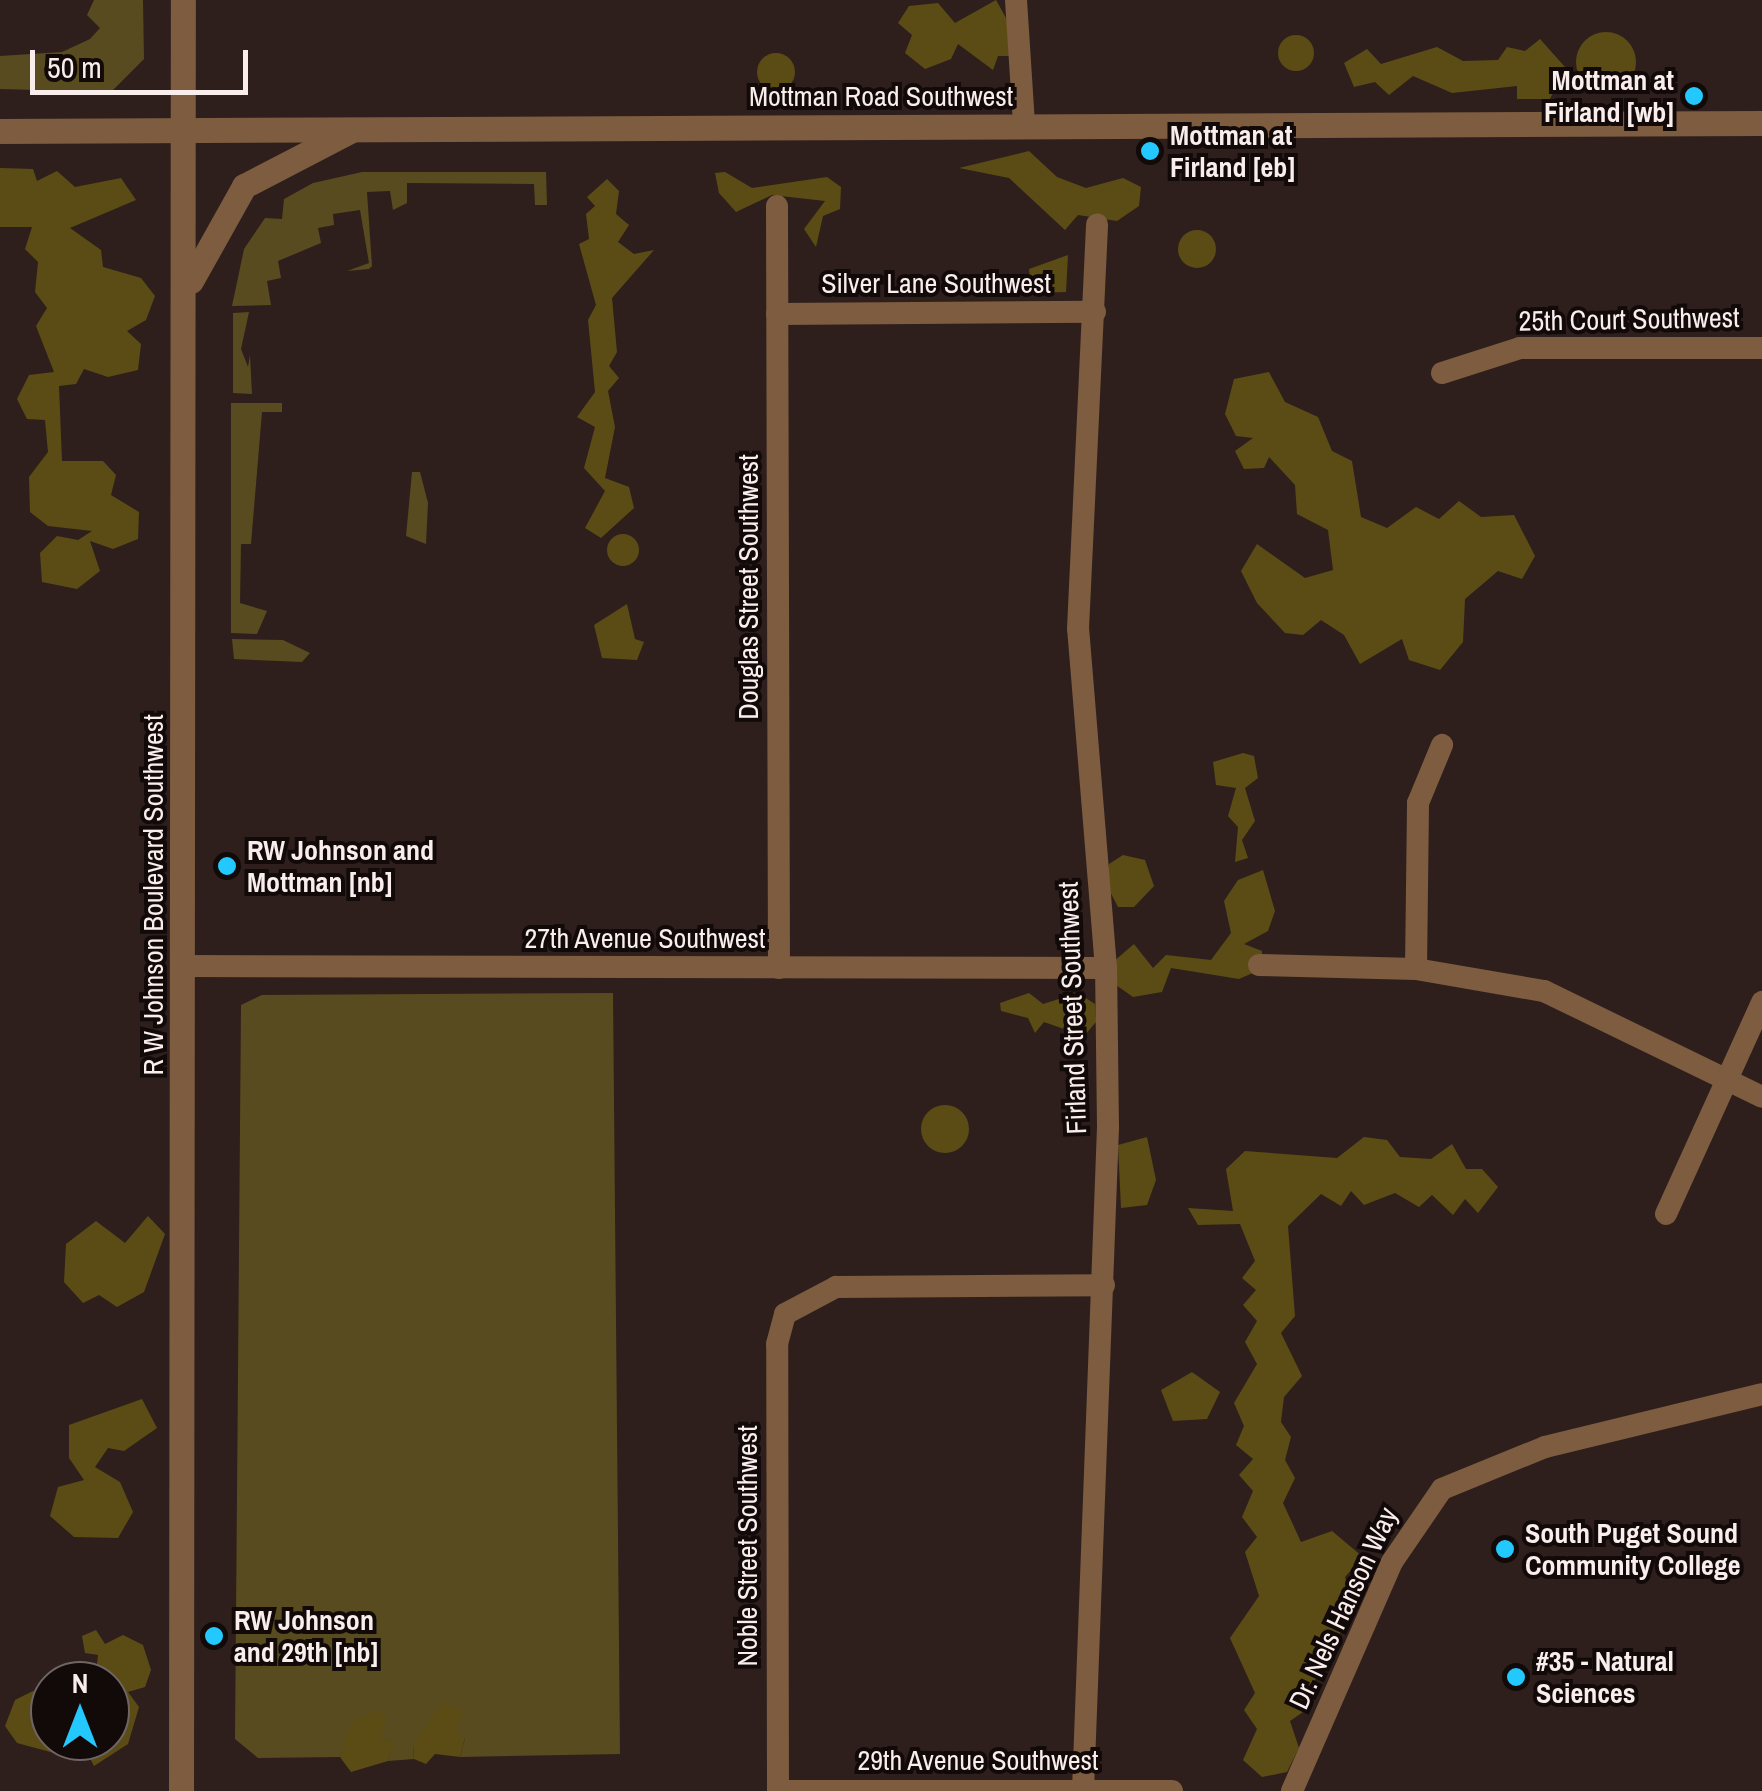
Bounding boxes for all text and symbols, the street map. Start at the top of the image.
scale bar [35,30,252,92]
text: 50 m [47,47,102,87]
place label: Mottman at Firland [wb] [1544,63,1674,129]
street label: Mottman Road Southwest [749,79,1013,113]
marker: Mottman at Firland [wb] [1683,85,1705,107]
place label: Mottman at Firland [eb] [1170,118,1295,184]
marker: Mottman at Firland [eb] [1139,140,1161,162]
street label: Silver Lane Southwest [821,266,1051,300]
street label: 25th Court Southwest [1518,300,1740,338]
street label: Douglas Street Southwest [731,454,765,720]
street label: R W Johnson Boulevard Southwest [136,714,170,1076]
place label: RW Johnson and Mottman [nb] [247,833,434,899]
marker: RW Johnson and Mottman [nb] [216,855,238,877]
street label: Firland Street Southwest [1051,881,1093,1135]
street label: 27th Avenue Southwest [524,921,766,955]
street label: Noble Street Southwest [730,1425,764,1667]
street label: Dr. Nels Hanson Way [1282,1502,1404,1714]
place label: South Puget Sound Community College [1525,1516,1741,1582]
marker: South Puget Sound Community College [1494,1538,1516,1560]
place label: RW Johnson and 29th [nb] [234,1603,378,1669]
marker: RW Johnson and 29th [nb] [203,1625,225,1647]
place label: #35 - Natural Sciences [1536,1644,1674,1710]
north arrow [30,1661,130,1761]
text: N [72,1664,88,1702]
marker: #35 - Natural Sciences [1505,1666,1527,1688]
street label: 29th Avenue Southwest [857,1743,1099,1777]

